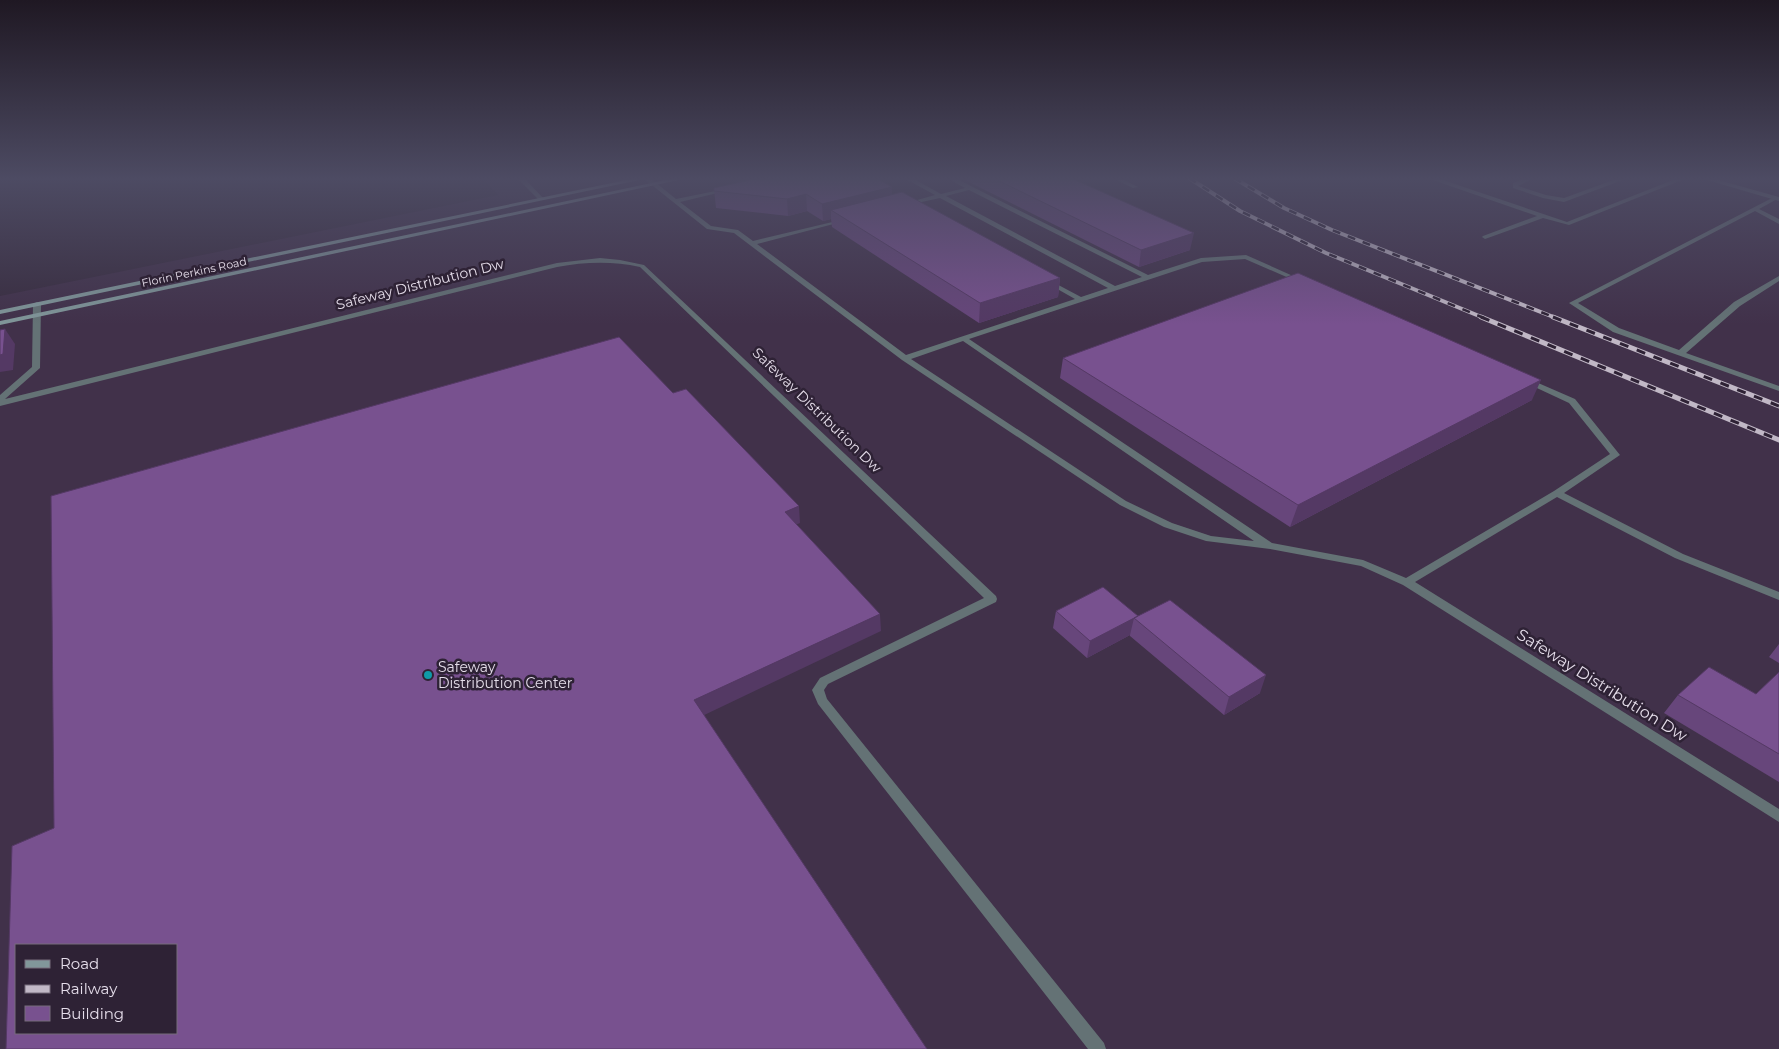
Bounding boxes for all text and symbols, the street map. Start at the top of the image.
street label: Florin Perkins Road [140,254,248,290]
street label: Safeway Distribution Dw [334,254,506,314]
street label: Safeway Distribution Dw [749,344,886,477]
street label: Safeway Distribution Dw [1513,625,1691,745]
place label: Safeway Distribution Center [438,658,573,692]
marker: Safeway Distribution Center [422,669,434,681]
legend [15,944,178,1034]
text: Road [60,954,99,973]
text: Railway [60,979,118,998]
text: Building [60,1004,124,1023]

